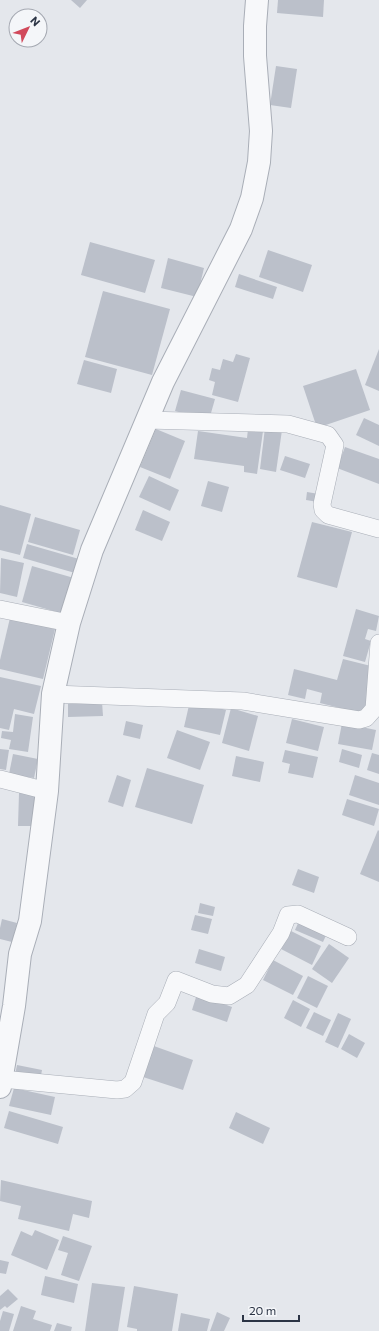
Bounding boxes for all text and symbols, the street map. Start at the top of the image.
north arrow [8,8,48,48]
text: N [28,13,43,28]
scale bar [243,1297,299,1323]
text: 20 m [249,1303,276,1317]

